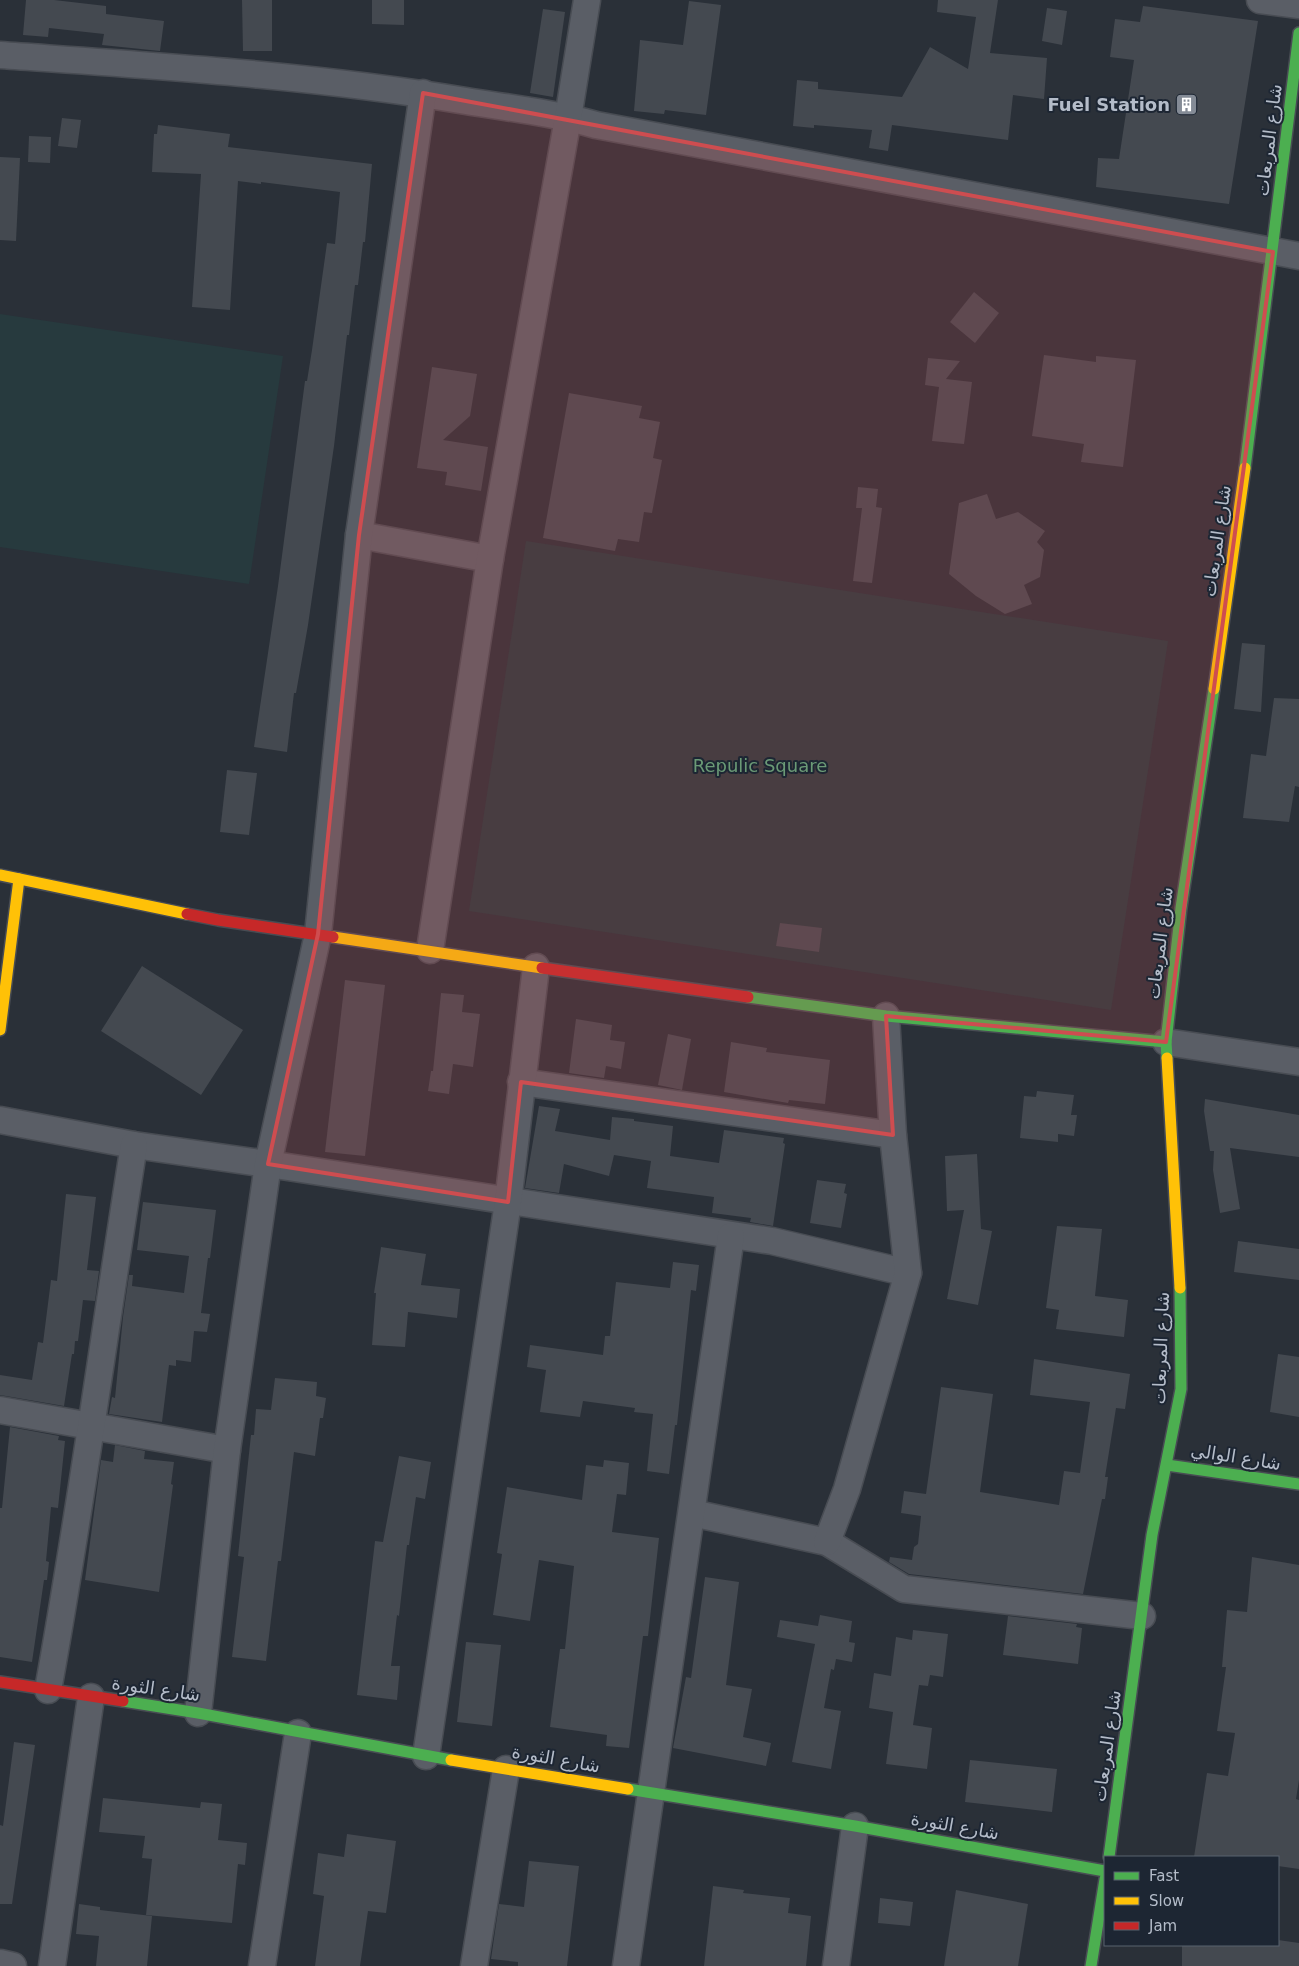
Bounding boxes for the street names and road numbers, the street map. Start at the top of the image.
street label: شارع المربعات [1251,83,1287,197]
street label: شارع المربعات [1198,484,1236,598]
street label: شارع المربعات [1142,886,1178,1000]
street label: شارع المربعات [1148,1291,1174,1405]
street label: شارع الوالي [1189,1439,1283,1475]
street label: شارع الثورة [110,1672,202,1706]
street label: شارع المربعات [1088,1689,1126,1803]
street label: شارع الثورة [510,1740,602,1778]
street label: شارع الثورة [909,1807,1001,1845]

